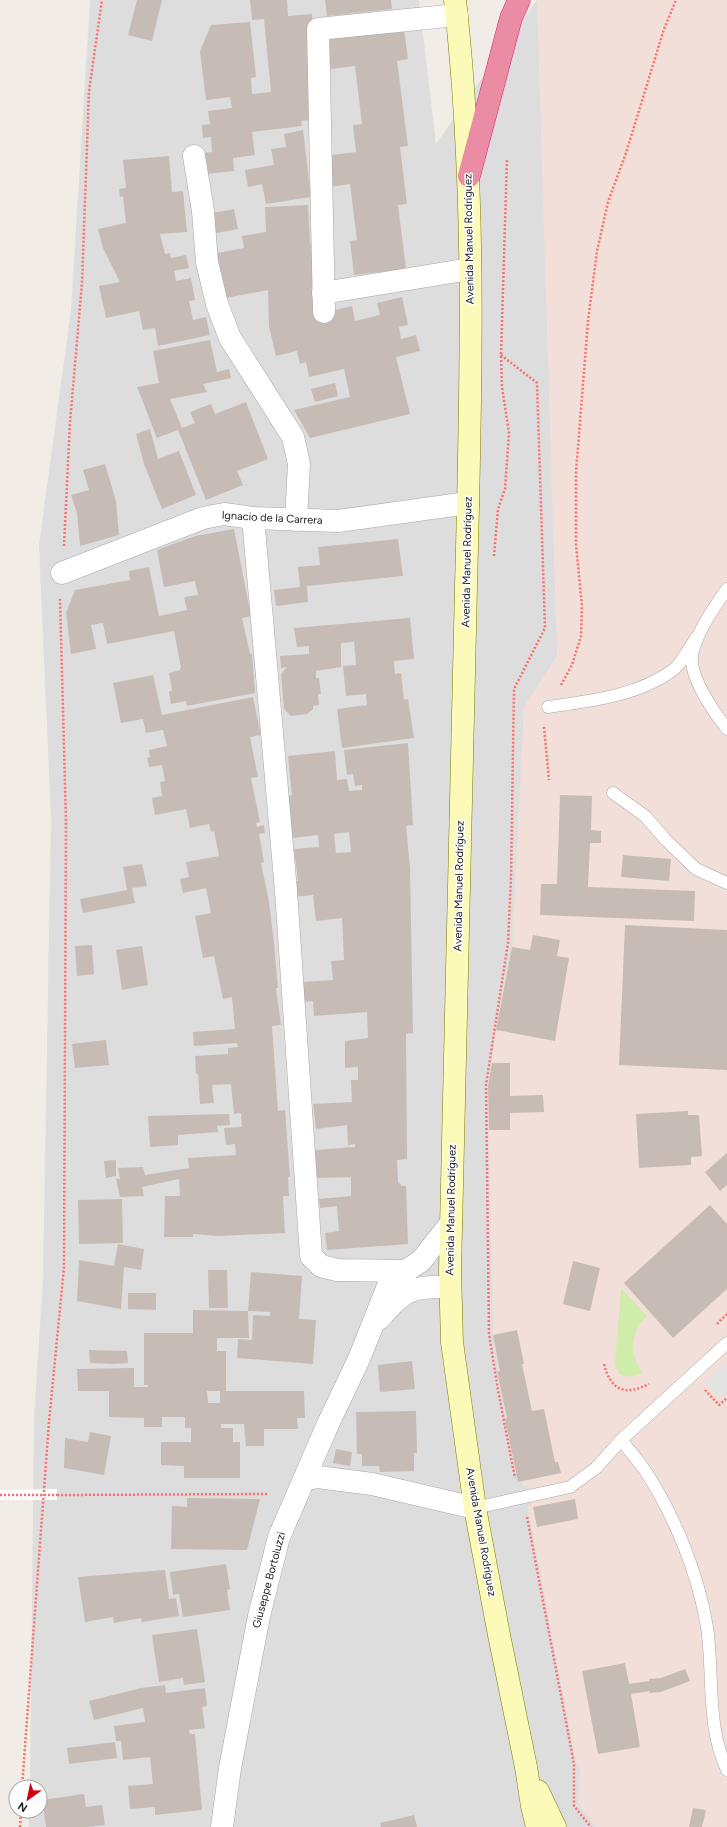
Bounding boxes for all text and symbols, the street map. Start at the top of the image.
street label: Avenida Manuel Rodríguez [461,174,477,304]
street label: Avenida Manuel Rodríguez [459,497,475,627]
street label: Ignacio de la Carrera [221,509,323,527]
street label: Avenida Manuel Rodríguez [451,821,467,951]
street label: Avenida Manuel Rodríguez [443,1145,459,1275]
street label: Avenida Manuel Rodríguez [463,1467,499,1597]
street label: Giuseppe Bortoluzzi [250,1530,288,1630]
north arrow [8,1779,48,1819]
text: N [16,1799,30,1815]

